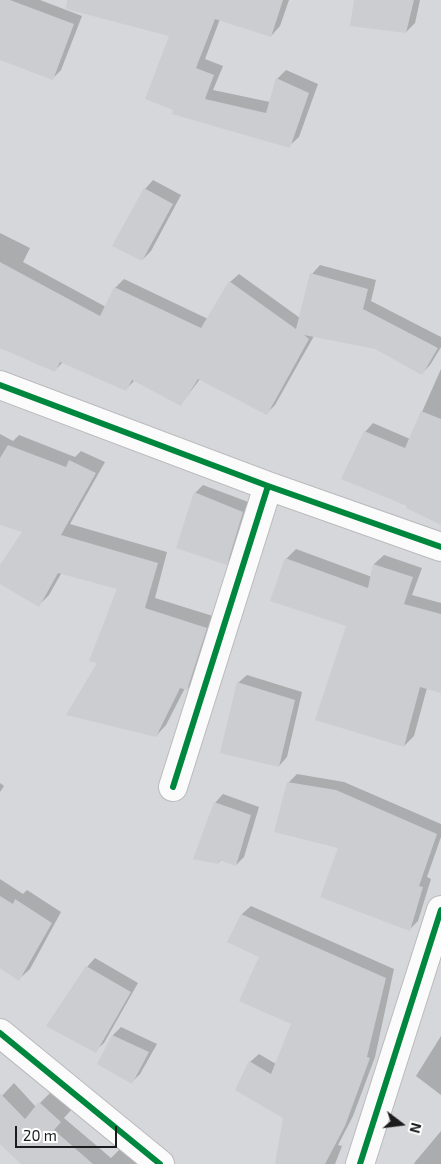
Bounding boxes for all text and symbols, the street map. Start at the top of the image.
north arrow [376,1099,426,1149]
scale bar [18,1116,120,1148]
text: N [406,1121,425,1135]
text: 20 m [23,1126,57,1144]

